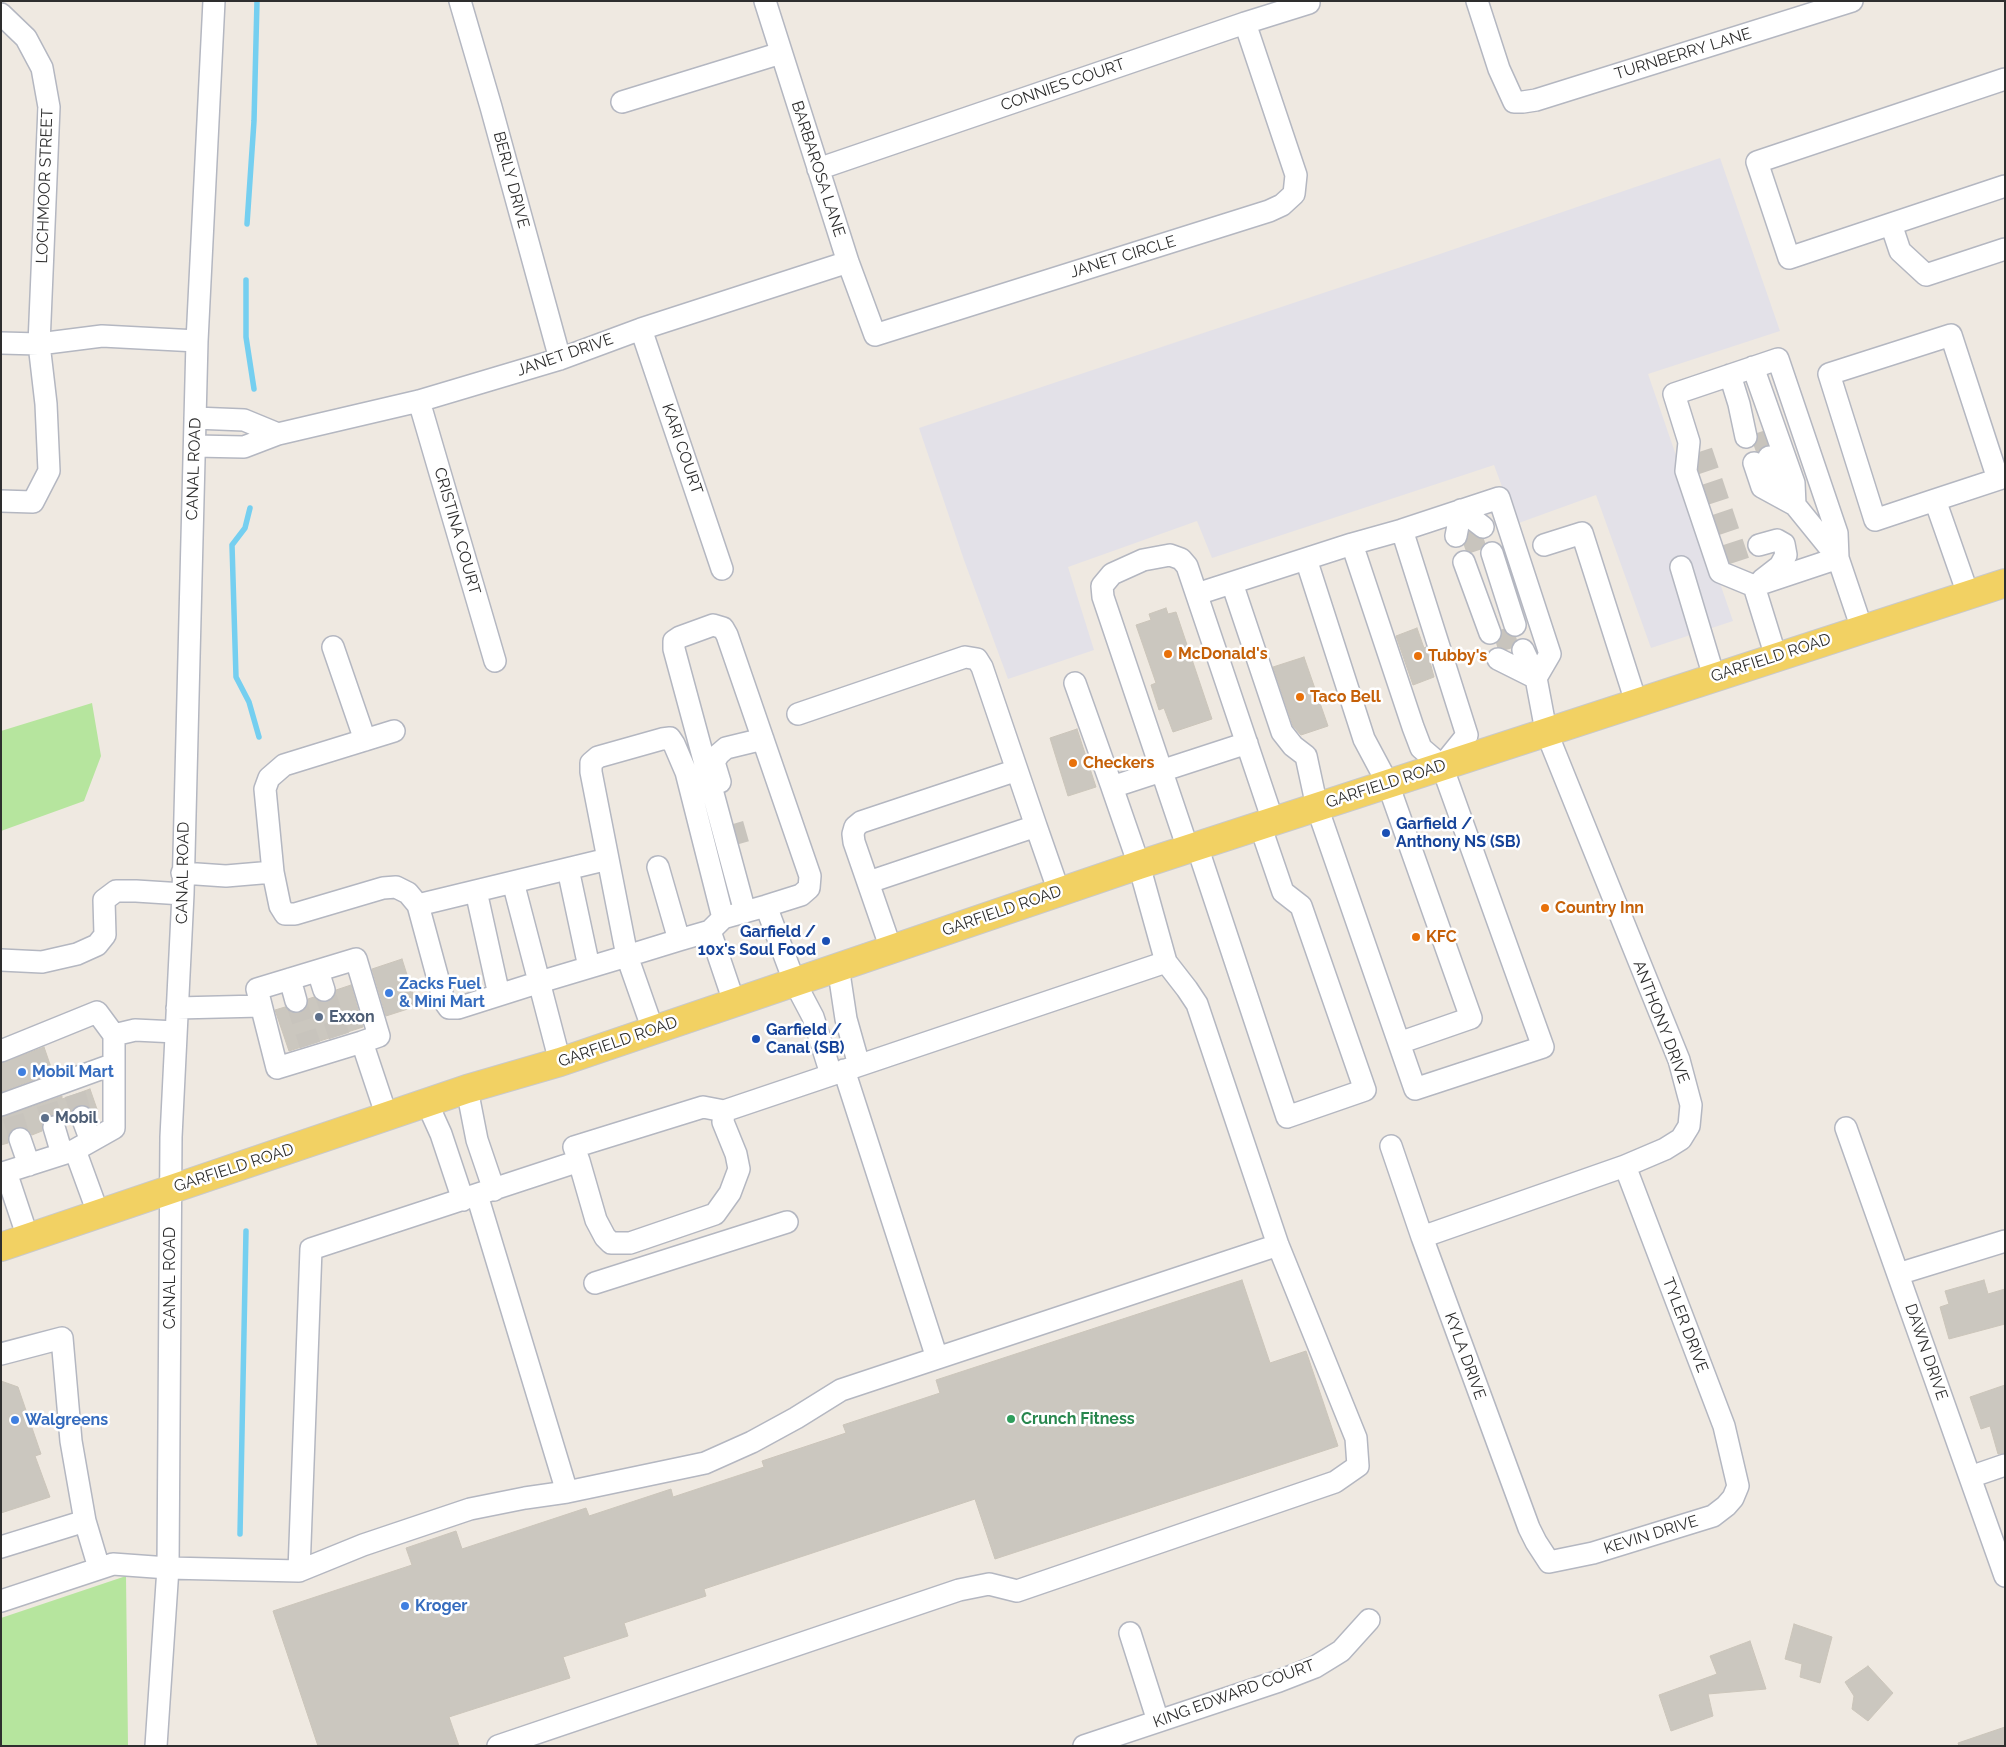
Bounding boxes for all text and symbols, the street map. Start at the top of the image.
street label: TURNBERRY LANE [1612,24,1754,84]
street label: CONNIES COURT [998,55,1128,115]
street label: BARBAROSA LANE [787,99,849,239]
street label: LOCHMOOR STREET [33,108,57,264]
street label: BERLY DRIVE [489,130,533,230]
street label: JANET CIRCLE [1068,232,1178,282]
street label: JANET DRIVE [514,330,616,380]
street label: KARI COURT [658,401,706,497]
street label: CANAL ROAD [183,417,205,521]
street label: CRISTINA COURT [430,465,484,597]
street label: GARFIELD ROAD [1709,630,1833,686]
place label: McDonald's [1178,644,1268,664]
place label: Tubby's [1428,646,1487,666]
marker: McDonald's [1162,648,1174,660]
marker: Tubby's [1412,650,1424,662]
place label: Taco Bell [1310,687,1381,707]
marker: Taco Bell [1294,691,1306,703]
place label: Checkers [1083,753,1154,773]
street label: GARFIELD ROAD [1324,756,1448,812]
marker: Checkers [1067,757,1079,769]
place label: Garfield / Anthony NS (SB) [1396,814,1520,852]
street label: CANAL ROAD [173,822,193,924]
marker: Garfield / Anthony NS (SB) [1380,827,1392,839]
street label: GARFIELD ROAD [940,882,1064,940]
place label: Country Inn [1555,898,1644,918]
marker: Country Inn [1539,902,1551,914]
place label: Garfield / 10x's Soul Food [698,922,816,960]
place label: KFC [1426,927,1457,947]
marker: KFC [1410,931,1422,943]
marker: Garfield / 10x's Soul Food [820,935,832,947]
street label: ANTHONY DRIVE [1629,958,1693,1086]
place label: Zacks Fuel & Mini Mart [399,974,485,1012]
marker: Zacks Fuel & Mini Mart [383,987,395,999]
place label: Exxon [329,1007,375,1027]
marker: Exxon [313,1011,325,1023]
street label: GARFIELD ROAD [556,1013,680,1071]
place label: Garfield / Canal (SB) [766,1020,845,1058]
marker: Garfield / Canal (SB) [750,1033,762,1045]
place label: Mobil Mart [32,1062,114,1082]
marker: Mobil Mart [16,1066,28,1078]
place label: Mobil [55,1108,98,1128]
marker: Mobil [39,1112,51,1124]
street label: GARFIELD ROAD [172,1140,296,1196]
street label: CANAL ROAD [160,1227,180,1329]
street label: TYLER DRIVE [1658,1275,1712,1375]
street label: DAWN DRIVE [1901,1301,1951,1403]
street label: KYLA DRIVE [1440,1310,1490,1402]
place label: Crunch Fitness [1021,1409,1135,1429]
place label: Walgreens [25,1410,108,1430]
marker: Crunch Fitness [1005,1413,1017,1425]
marker: Walgreens [9,1414,21,1426]
street label: KEVIN DRIVE [1601,1512,1701,1558]
place label: Kroger [415,1596,467,1616]
marker: Kroger [399,1600,411,1612]
street label: KING EDWARD COURT [1151,1656,1317,1732]

